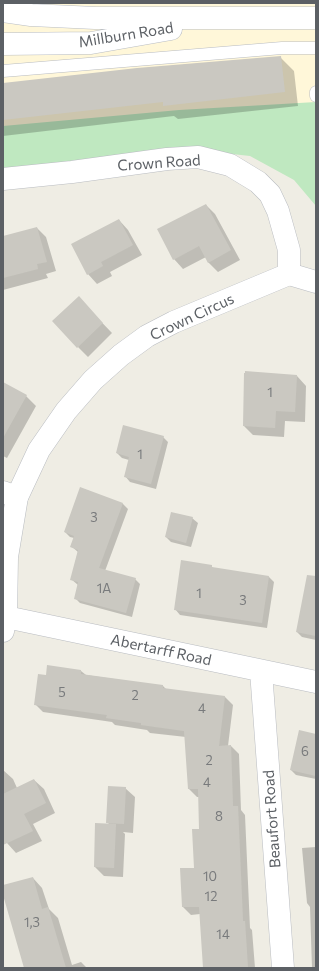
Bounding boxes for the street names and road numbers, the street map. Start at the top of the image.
street label: Millburn Road [77,19,175,51]
street label: Crown Road [117,151,201,175]
street label: Crown Circus [147,290,237,344]
street label: Abertarff Road [109,631,213,669]
street label: Beaufort Road [260,769,284,869]

